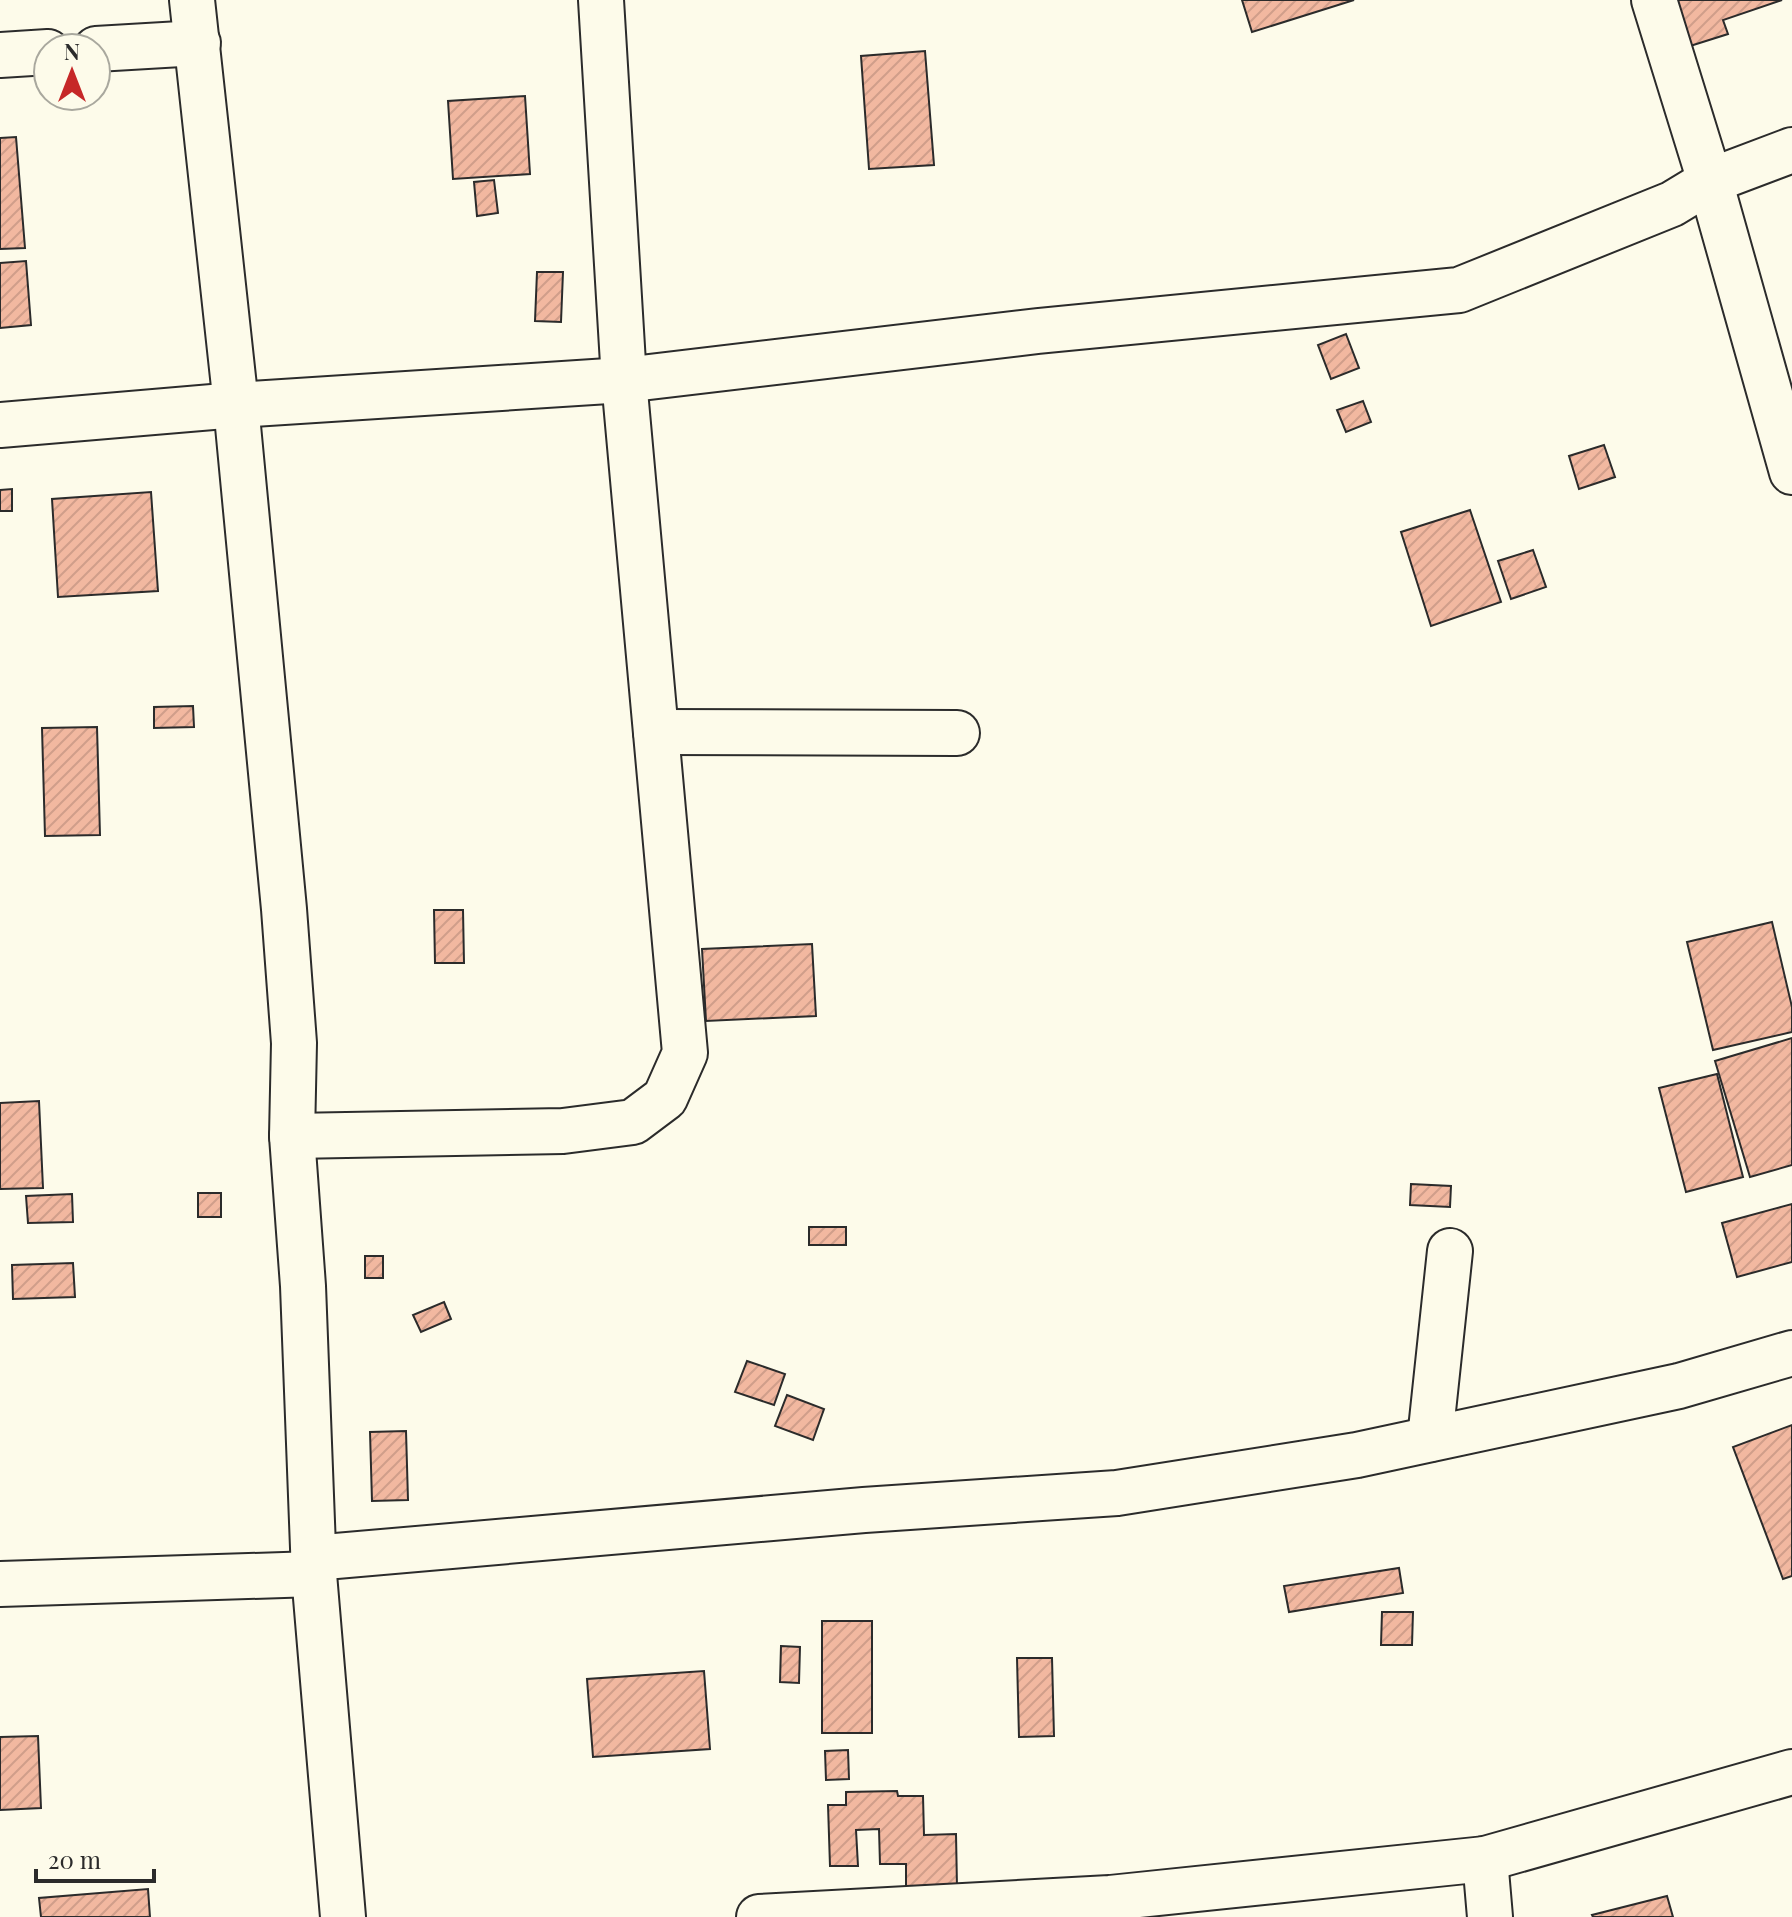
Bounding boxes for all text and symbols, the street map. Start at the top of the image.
north arrow [32,32,112,112]
text: N [64,36,80,66]
scale bar [36,1833,154,1883]
text: 20 m [48,1843,101,1875]

